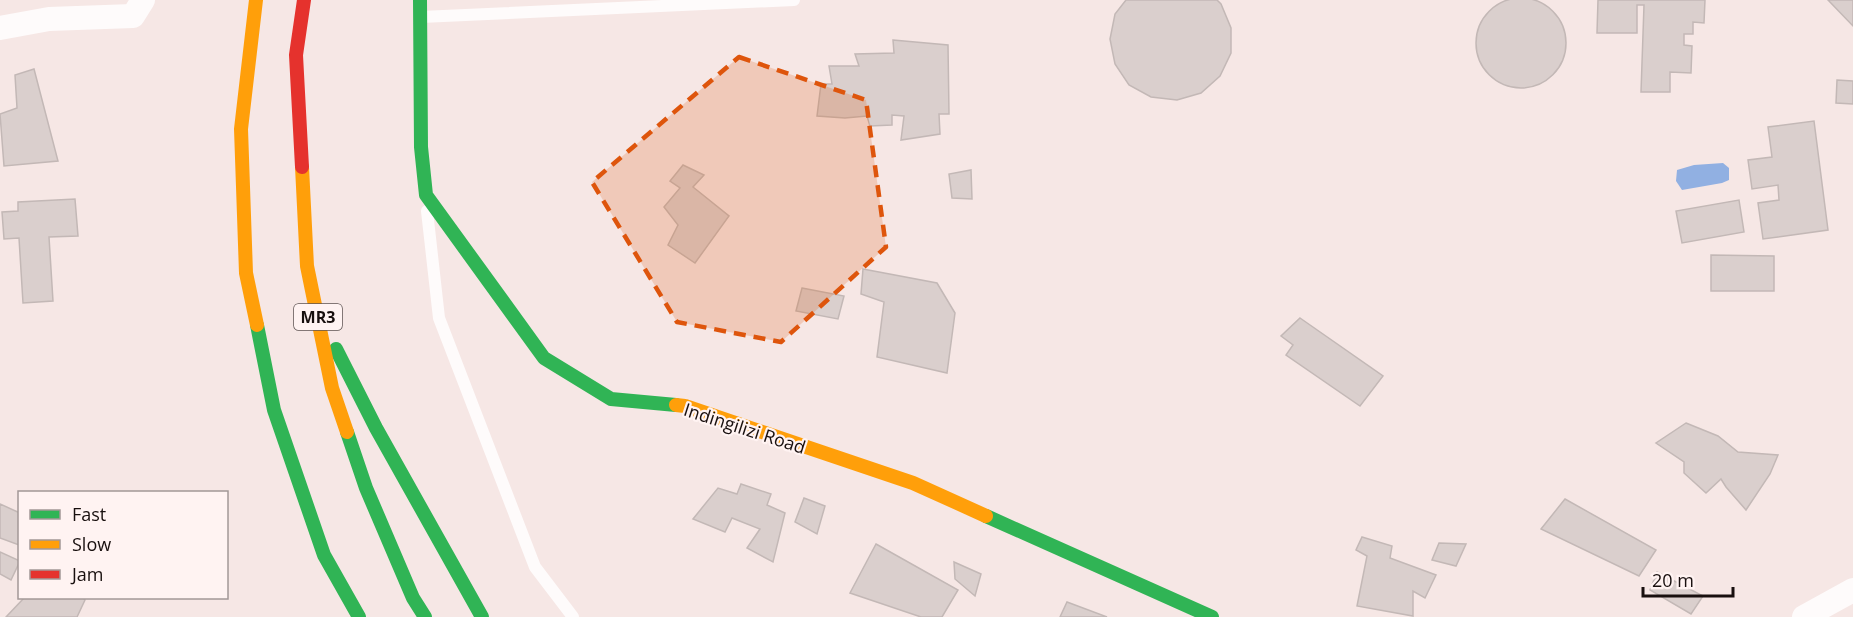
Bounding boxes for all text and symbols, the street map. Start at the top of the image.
road number: MR3 [294,304,342,330]
street label: Indingilizi Road [681,397,809,459]
legend [18,491,228,599]
text: Fast [72,502,106,526]
text: Slow [72,532,111,556]
scale bar [1643,560,1733,598]
text: Jam [70,562,104,586]
text: 20 m [1652,568,1694,592]

